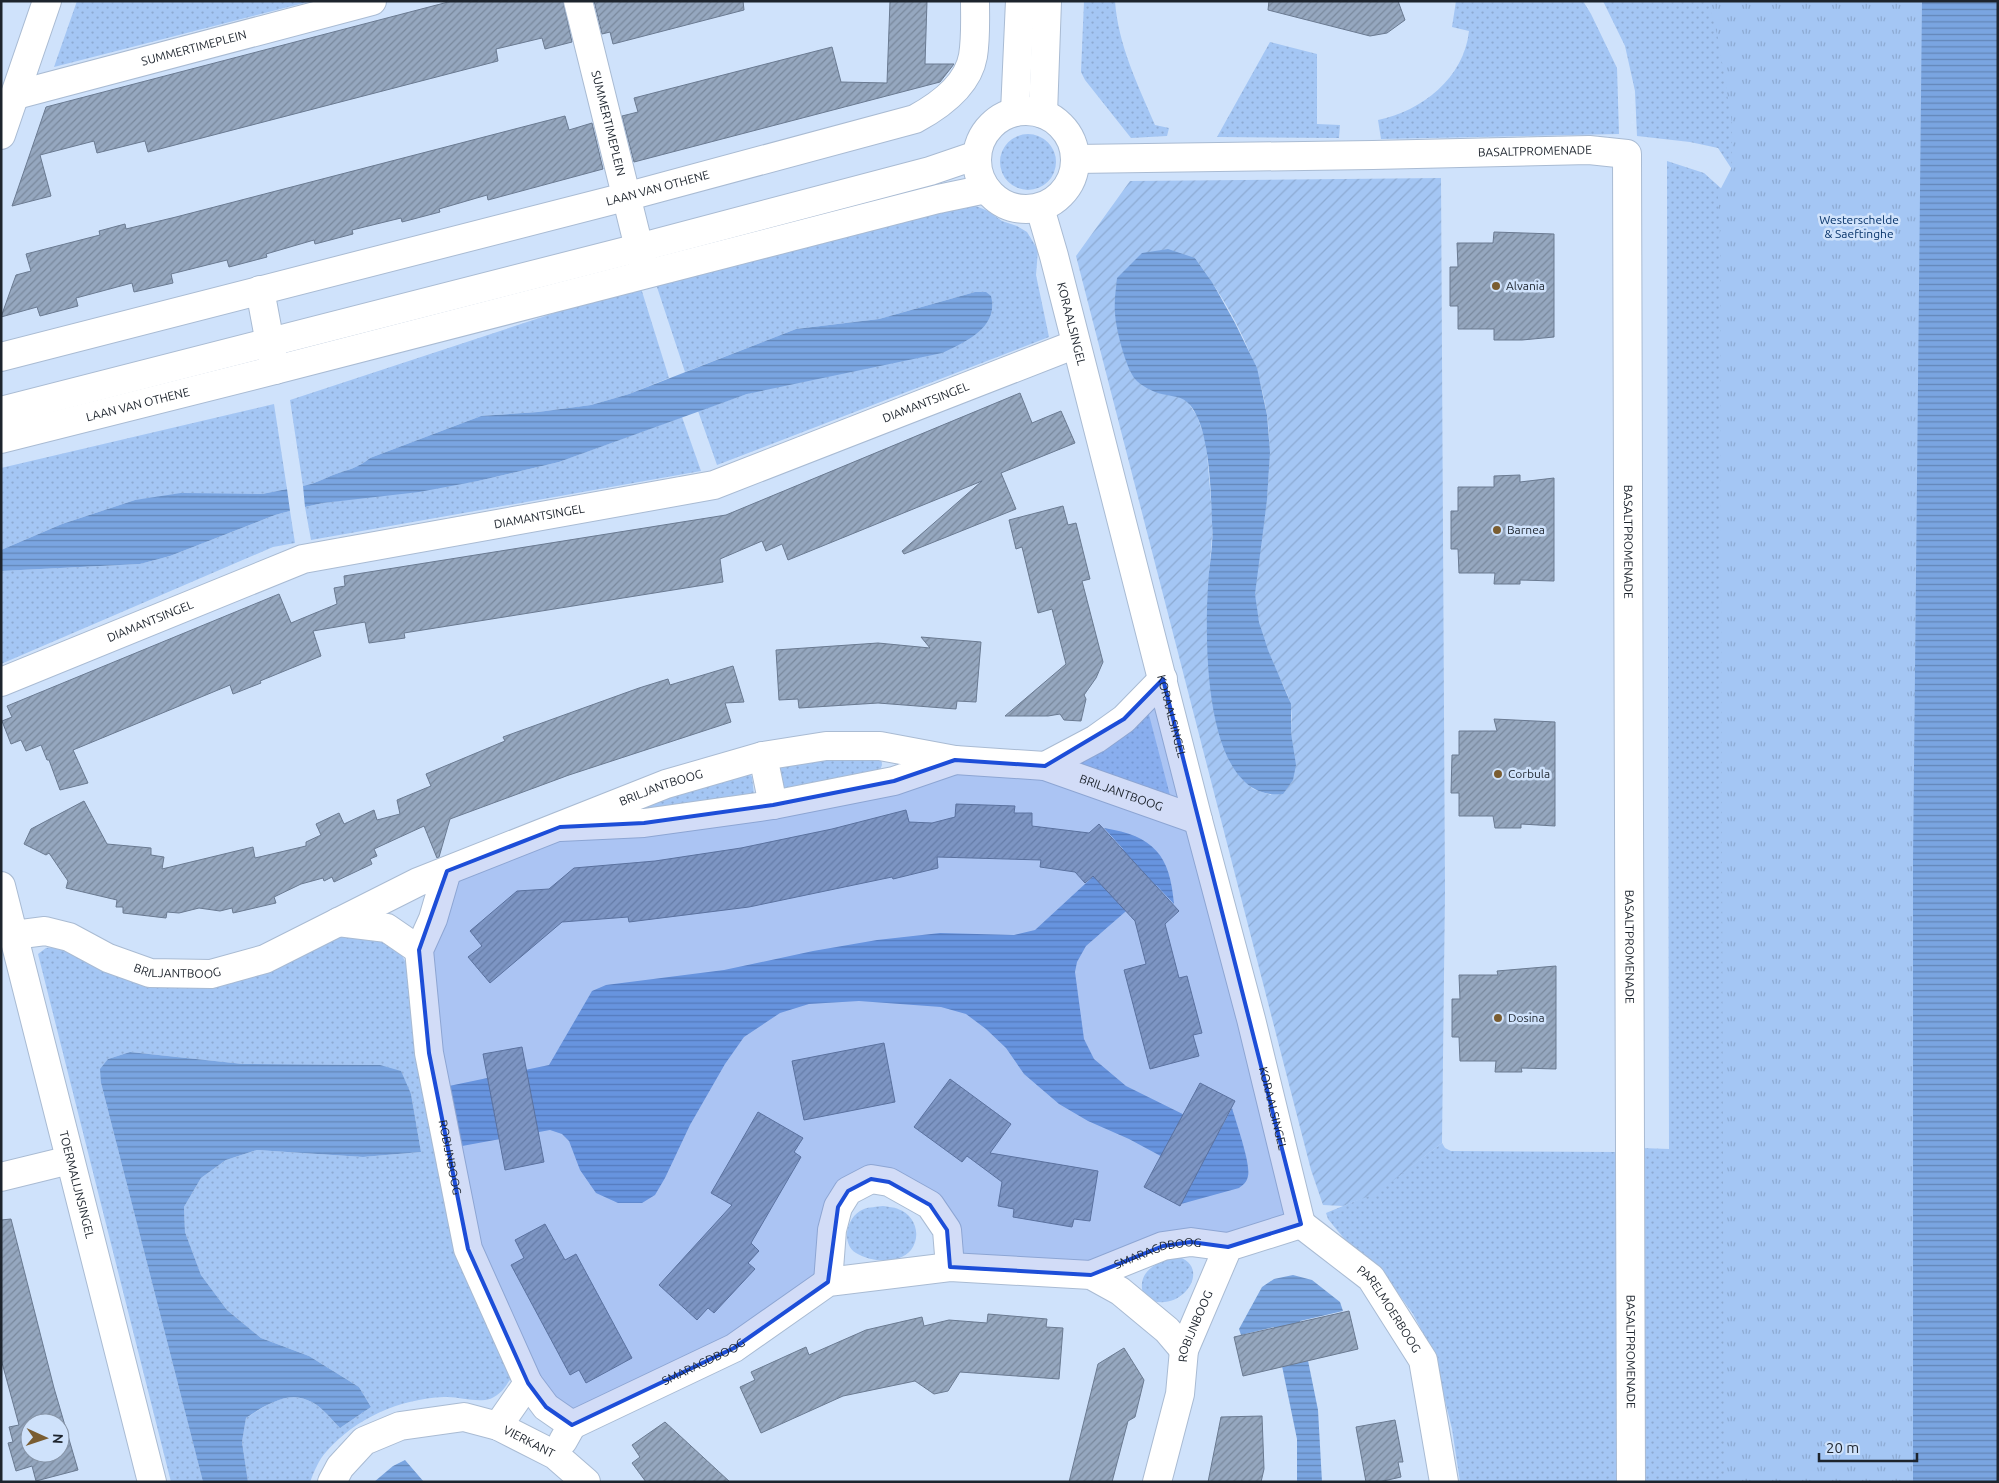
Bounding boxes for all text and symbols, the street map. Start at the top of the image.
street label: SUMMERTIMEPLEIN [140,27,248,68]
street label: SUMMERTIMEPLEIN [589,69,628,177]
street label: BASALTPROMENADE [1478,143,1592,159]
street label: LAAN VAN OTHENE [605,168,711,208]
park label: Westerschelde & Saeftinghe [1819,213,1899,240]
place label: Alvania [1506,279,1545,292]
marker: Alvania [1490,280,1502,292]
street label: KORAALSINGEL [1055,281,1089,367]
street label: DIAMANTSINGEL [881,379,971,425]
street label: LAAN VAN OTHENE [85,385,191,423]
street label: BASALTPROMENADE [1622,485,1635,599]
street label: DIAMANTSINGEL [493,501,585,531]
place label: Barnea [1507,523,1545,536]
marker: Barnea [1491,524,1503,536]
street label: DIAMANTSINGEL [105,598,195,644]
street label: KORAALSINGEL [1155,673,1189,759]
street label: BRILJANTBOOG [617,767,704,808]
place label: Corbula [1508,767,1550,780]
marker: Corbula [1492,768,1504,780]
street label: BRILJANTBOOG [1078,772,1165,813]
street label: BASALTPROMENADE [1623,890,1637,1004]
street label: BRILJANTBOOG [132,961,222,980]
place label: Dosina [1508,1011,1545,1024]
marker: Dosina [1492,1012,1504,1024]
street label: KORAALSINGEL [1257,1065,1290,1151]
street label: ROBIJNBOOG [436,1119,464,1196]
street label: TOERMALIJNSINGEL [57,1129,97,1240]
street label: SMARAGDBOOG [1112,1235,1202,1271]
street label: PARELMOERBOOG [1355,1263,1424,1355]
street label: ROBIJNBOOG [1176,1288,1215,1363]
street label: BASALTPROMENADE [1624,1295,1638,1409]
street label: SMARAGDBOOG [660,1335,747,1387]
north arrow [20,1413,70,1463]
street label: VIERKANT [501,1423,557,1460]
scale bar [1819,1430,1916,1462]
text: N [50,1433,66,1444]
text: 20 m [1826,1439,1859,1456]

